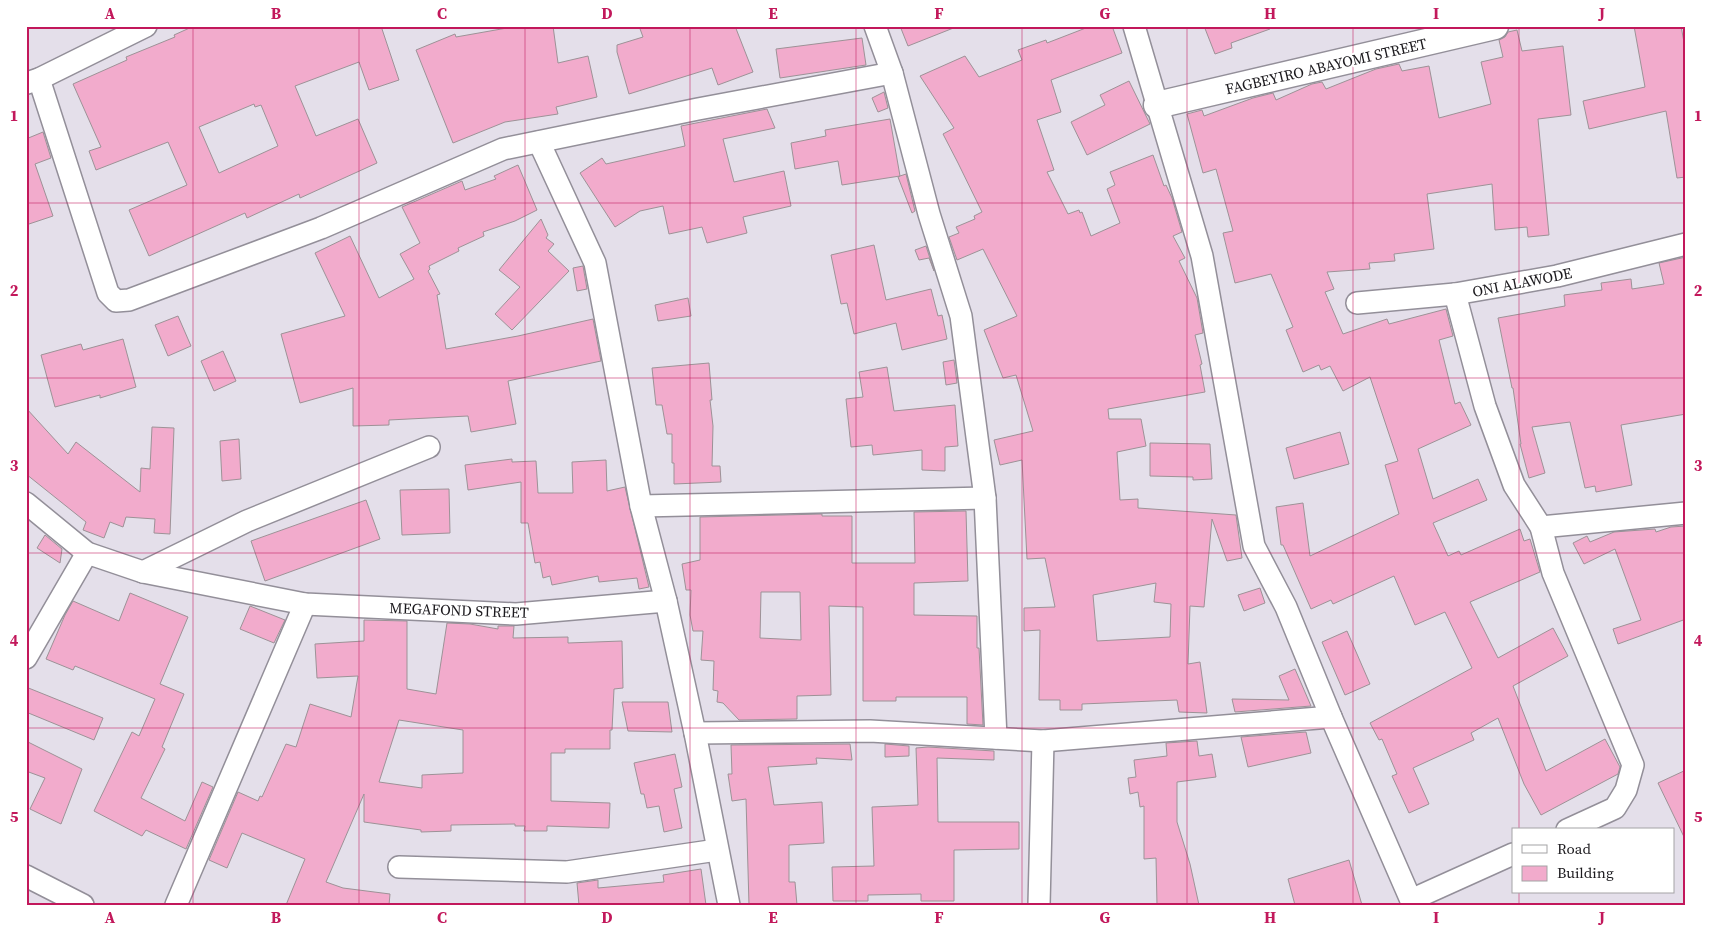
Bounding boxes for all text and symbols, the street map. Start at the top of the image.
text: A [105,2,116,24]
text: B [271,2,282,24]
text: C [437,2,447,24]
text: D [601,2,613,24]
text: E [768,2,778,24]
text: F [934,2,944,24]
text: G [1100,2,1111,24]
text: H [1264,2,1276,24]
text: I [1433,2,1439,24]
text: J [1598,2,1605,24]
street label: FAGBEYIRO ABAYOMI STREET [1223,33,1429,99]
text: 1 [10,104,18,126]
text: 1 [1694,104,1702,126]
street label: ONI ALAWODE [1471,262,1573,302]
text: 2 [10,279,19,301]
text: 2 [1694,279,1703,301]
text: 3 [10,454,19,476]
text: 3 [1694,454,1703,476]
street label: MEGAFOND STREET [389,597,529,623]
text: 4 [10,629,19,651]
text: 4 [1694,629,1703,651]
text: 5 [10,805,19,827]
text: 5 [1694,805,1703,827]
legend [1512,828,1674,894]
text: Road [1557,838,1591,859]
text: Building [1557,862,1614,883]
text: A [105,906,116,928]
text: B [271,906,282,928]
text: C [437,906,447,928]
text: D [601,906,613,928]
text: E [768,906,778,928]
text: F [934,906,944,928]
text: G [1100,906,1111,928]
text: H [1264,906,1276,928]
text: I [1433,906,1439,928]
text: J [1598,906,1605,928]

